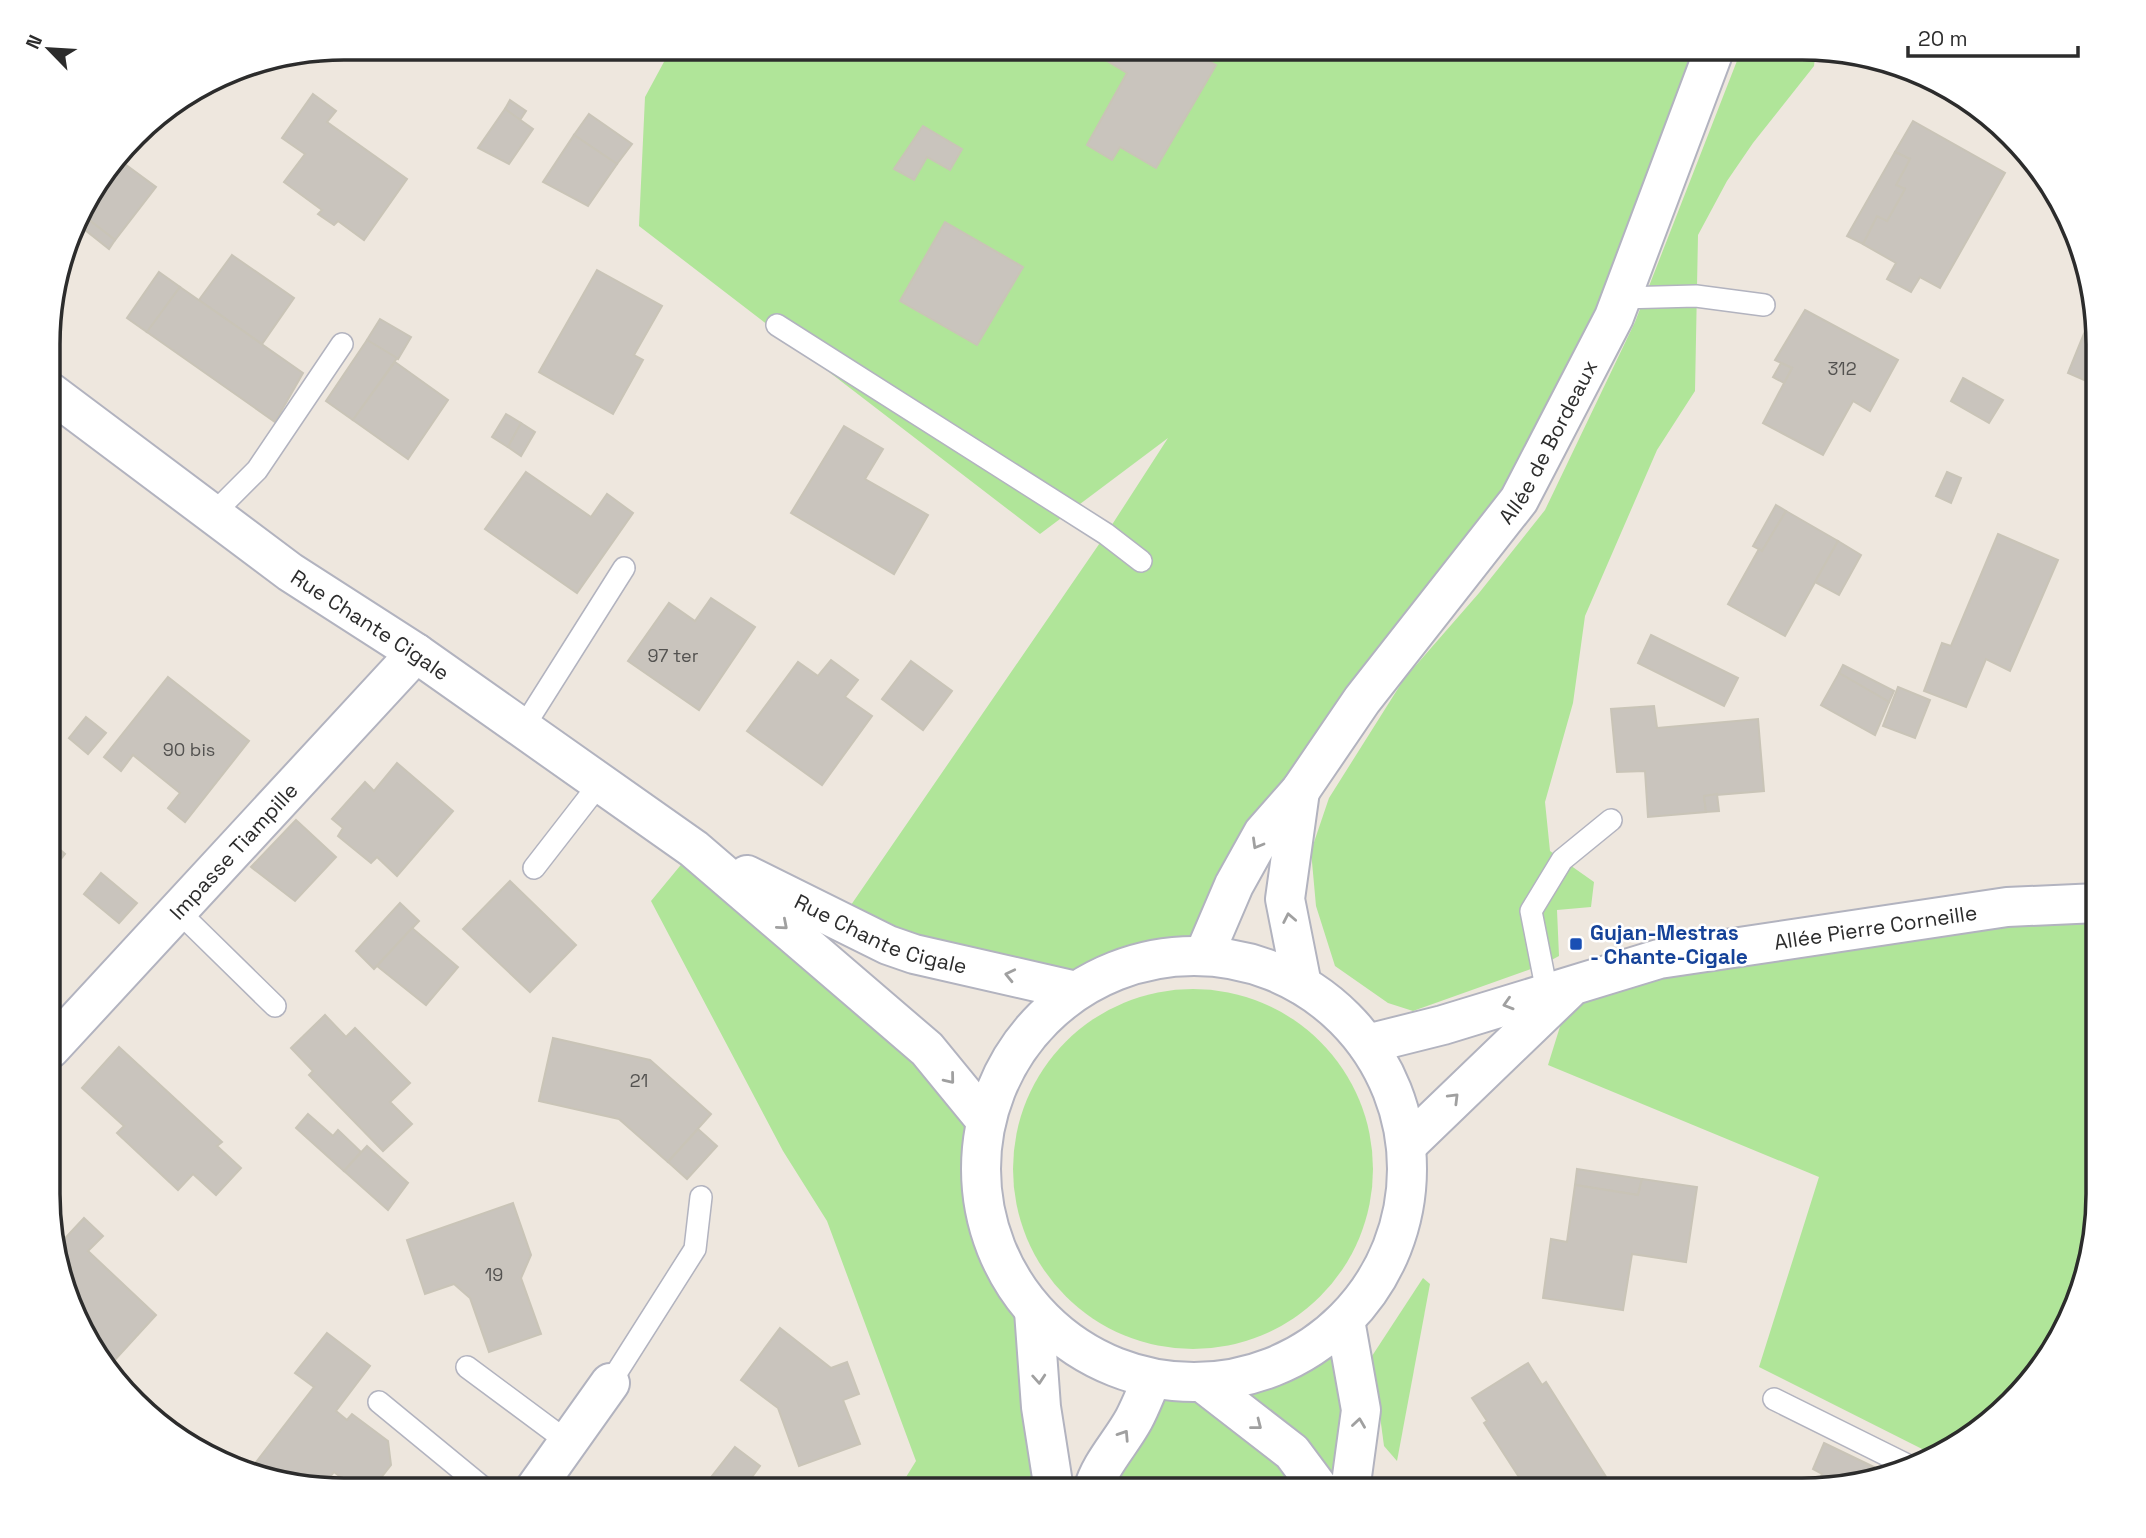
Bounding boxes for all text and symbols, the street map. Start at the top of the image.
north arrow [14,14,84,84]
scale bar [1908,14,2078,58]
text: 20 m [1918,25,1968,52]
text: N [20,31,48,53]
street label: Allée de Bordeaux [1492,355,1603,529]
house number: 312 [1828,357,1857,380]
street label: Rue Chante Cigale [286,563,455,686]
house number: 97 ter [648,644,699,667]
house number: 90 bis [163,738,215,761]
street label: Impasse Tiampille [163,777,303,925]
one-way arrow [1252,836,1265,849]
street label: Rue Chante Cigale [790,887,970,979]
street label: Allée Pierre Corneille [1772,898,1979,955]
one-way arrow [1282,912,1297,924]
one-way arrow [775,917,788,929]
place label: Gujan-Mestras - Chante-Cigale [1590,919,1748,970]
marker: Gujan-Mestras - Chante-Cigale [1568,936,1584,952]
one-way arrow [1004,969,1016,984]
one-way arrow [1502,996,1514,1011]
house number: 21 [630,1069,648,1092]
one-way arrow [942,1071,955,1083]
one-way arrow [1446,1093,1459,1106]
house number: 19 [485,1263,503,1286]
one-way arrow [1031,1374,1046,1385]
one-way arrow [1249,1417,1261,1430]
one-way arrow [1351,1417,1366,1429]
one-way arrow [1115,1430,1128,1443]

